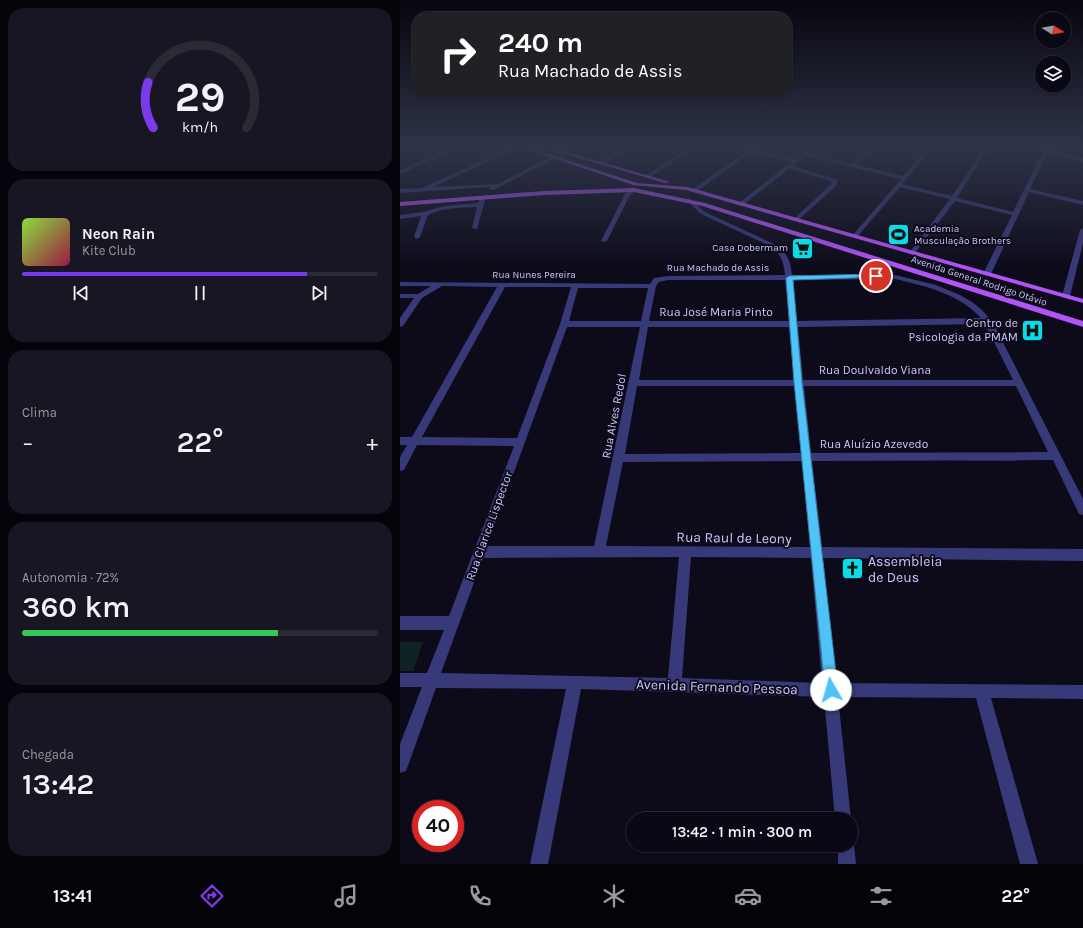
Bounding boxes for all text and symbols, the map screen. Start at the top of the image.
north arrow [1035,12,1071,48]
map controls [1035,12,1071,92]
text: 240 m [498,26,583,59]
icon: right [432,28,484,80]
button: layers [1035,56,1071,92]
text: Rua Machado de Assis [498,60,682,82]
text: 29 [175,72,225,120]
text: km/h [182,118,218,135]
sports icon: Academia Musculação Brothers [885,222,911,248]
place label: Academia Musculação Brothers [914,223,1011,247]
text: Neon Rain [82,225,155,243]
supermarket icon: Casa Dobermam [790,235,816,261]
place label: Casa Dobermam [712,242,788,254]
text: Kite Club [82,243,136,258]
street label: Avenida General Rodrigo Otávio [909,253,1049,309]
pin [859,259,893,293]
street label: Rua Machado de Assis [667,262,769,274]
icon: arrive [865,265,887,287]
street label: Rua Nunes Pereira [492,269,576,281]
icon: previous [70,282,92,304]
icon: pause [189,282,211,304]
icon: next [308,282,330,304]
street label: Rua José Maria Pinto [659,305,773,319]
place label: Centro de Psicologia da PMAM [909,316,1018,344]
hospital icon: Centro de Psicologia da PMAM [1020,317,1046,343]
street label: Rua Doulvaldo Viana [819,363,931,377]
street label: Rua Alves Redol [599,372,629,460]
text: Clima [22,405,57,420]
text: 22° [176,424,224,460]
text: − [22,430,34,456]
text: + [366,430,378,456]
street label: Rua Aluízio Azevedo [820,437,928,451]
street label: Rua Clarice Lispector [463,469,515,582]
street label: Rua Raul de Leony [676,528,792,548]
place label: Assembleia de Deus [868,553,942,586]
church icon: Assembleia de Deus [839,556,865,582]
text: Autonomia · 72% [22,570,119,585]
text: 360 km [22,589,130,625]
position arrow [810,669,852,711]
street label: Avenida Fernando Pessoa [636,676,798,698]
text: Chegada [22,747,74,762]
text: 13:42 [22,766,94,802]
speed limit sign: 40 [412,800,464,852]
text: 13:42 · 1 min · 300 m [672,823,812,841]
icon: directions [198,882,226,910]
icon: music [332,882,360,910]
icon: phone [466,882,494,910]
icon: climate [600,882,628,910]
icon: car [734,882,762,910]
icon: filters [867,882,895,910]
text: 13:41 [53,885,93,907]
text: 22° [1001,885,1030,907]

